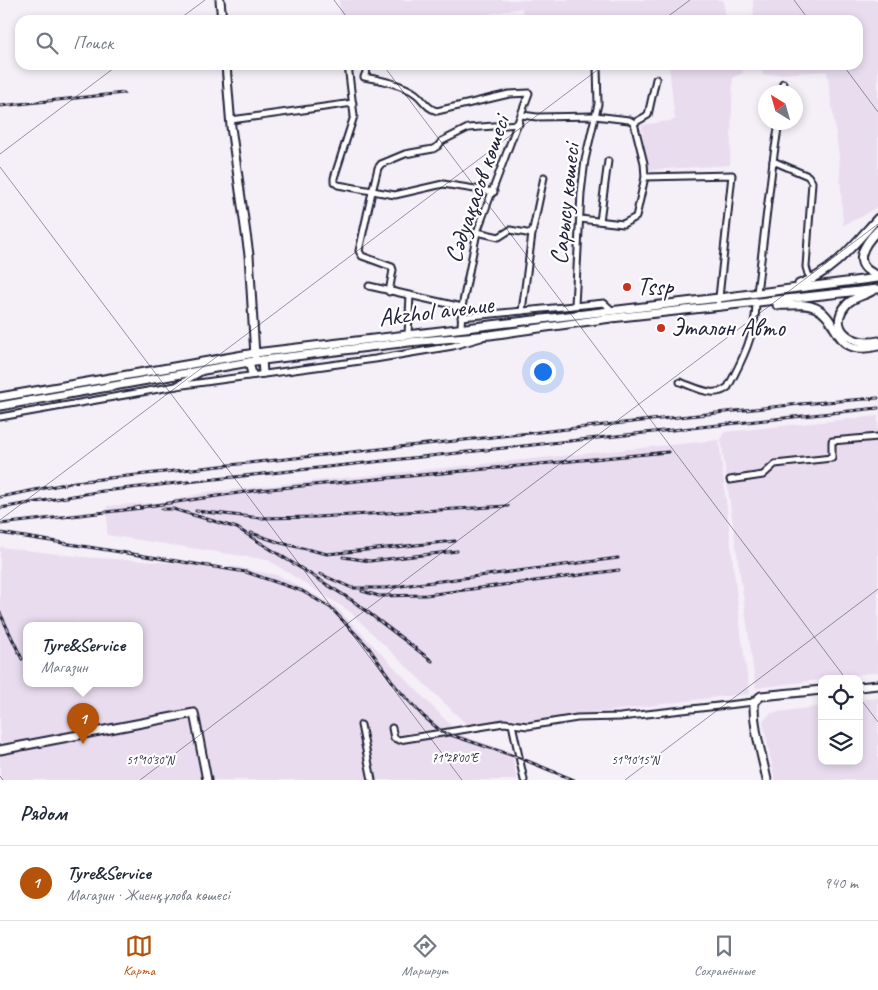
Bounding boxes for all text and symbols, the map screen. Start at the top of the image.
search box [15,15,863,70]
icon: search [33,29,61,57]
text: Поиск [73,31,113,55]
north arrow [758,85,803,130]
street label: Сәдуақасов көшесі [437,108,518,267]
street label: Сарысу көшесі [543,139,588,266]
place label: Tssp [637,271,675,303]
marker: Tssp [621,281,633,293]
street label: Akzhol avenue [377,288,497,334]
place label: Эталон Авто [671,312,786,344]
marker: Эталон Авто [655,322,667,334]
your location [530,359,556,385]
popup [23,622,143,687]
text: Tyre&Service [41,633,125,657]
text: Магазин [41,657,88,677]
map controls [818,675,863,765]
button: locate [818,675,863,720]
pin: 1 [67,703,99,744]
button: layers [818,720,863,765]
text: 71°28'00"E [432,750,480,766]
text: 51°10'30"N [126,752,175,768]
text: 51°10'15"N [611,752,660,768]
text: Рядом [20,800,67,826]
text: Tyre&Service [67,861,151,885]
text: 1 [32,873,40,893]
text: 940 m [824,873,858,893]
text: Магазин · Жиенқұлова көшесі [67,885,230,905]
tab: Карта [123,932,155,979]
tab: Маршрут [402,932,448,979]
tab: Сохранённые [694,932,755,979]

